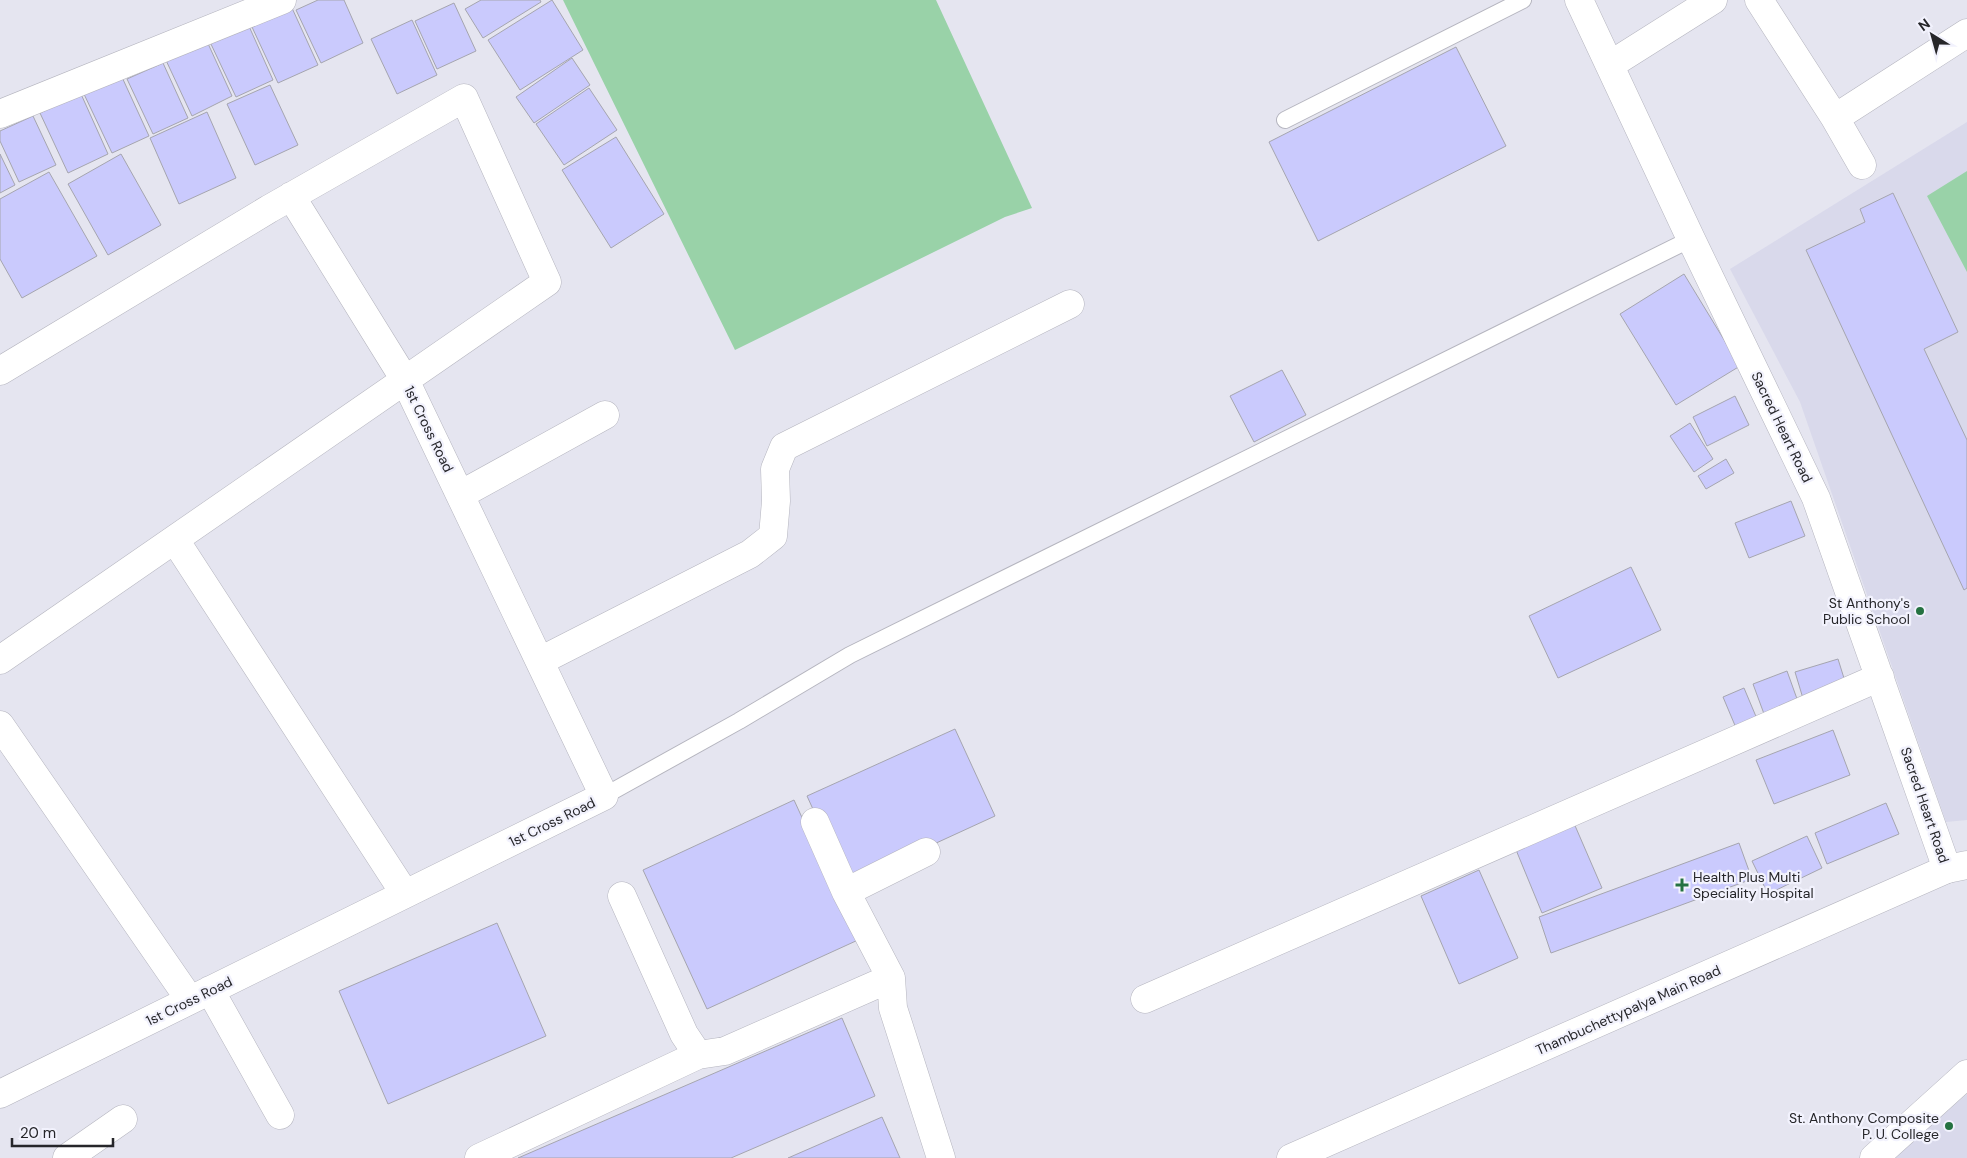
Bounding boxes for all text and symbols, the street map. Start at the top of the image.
north arrow [1907,10,1957,60]
text: N [1915,14,1934,35]
street label: Sacred Heart Road [1747,369,1817,485]
street label: 1st Cross Road [400,383,458,475]
place label: St Anthony's Public School [1823,594,1910,628]
marker: St Anthony's Public School [1914,605,1926,617]
street label: Sacred Heart Road [1897,745,1953,865]
street label: 1st Cross Road [506,793,598,851]
place label: Health Plus Multi Speciality Hospital [1693,868,1814,902]
marker: Health Plus Multi Speciality Hospital [1675,878,1689,892]
street label: Thambuchettypalya Main Road [1533,961,1723,1059]
street label: 1st Cross Road [143,972,235,1030]
place label: St. Anthony Composite P. U. College [1789,1109,1939,1143]
scale bar [12,1116,114,1148]
marker: St. Anthony Composite P. U. College [1943,1120,1955,1132]
text: 20 m [20,1123,56,1143]

